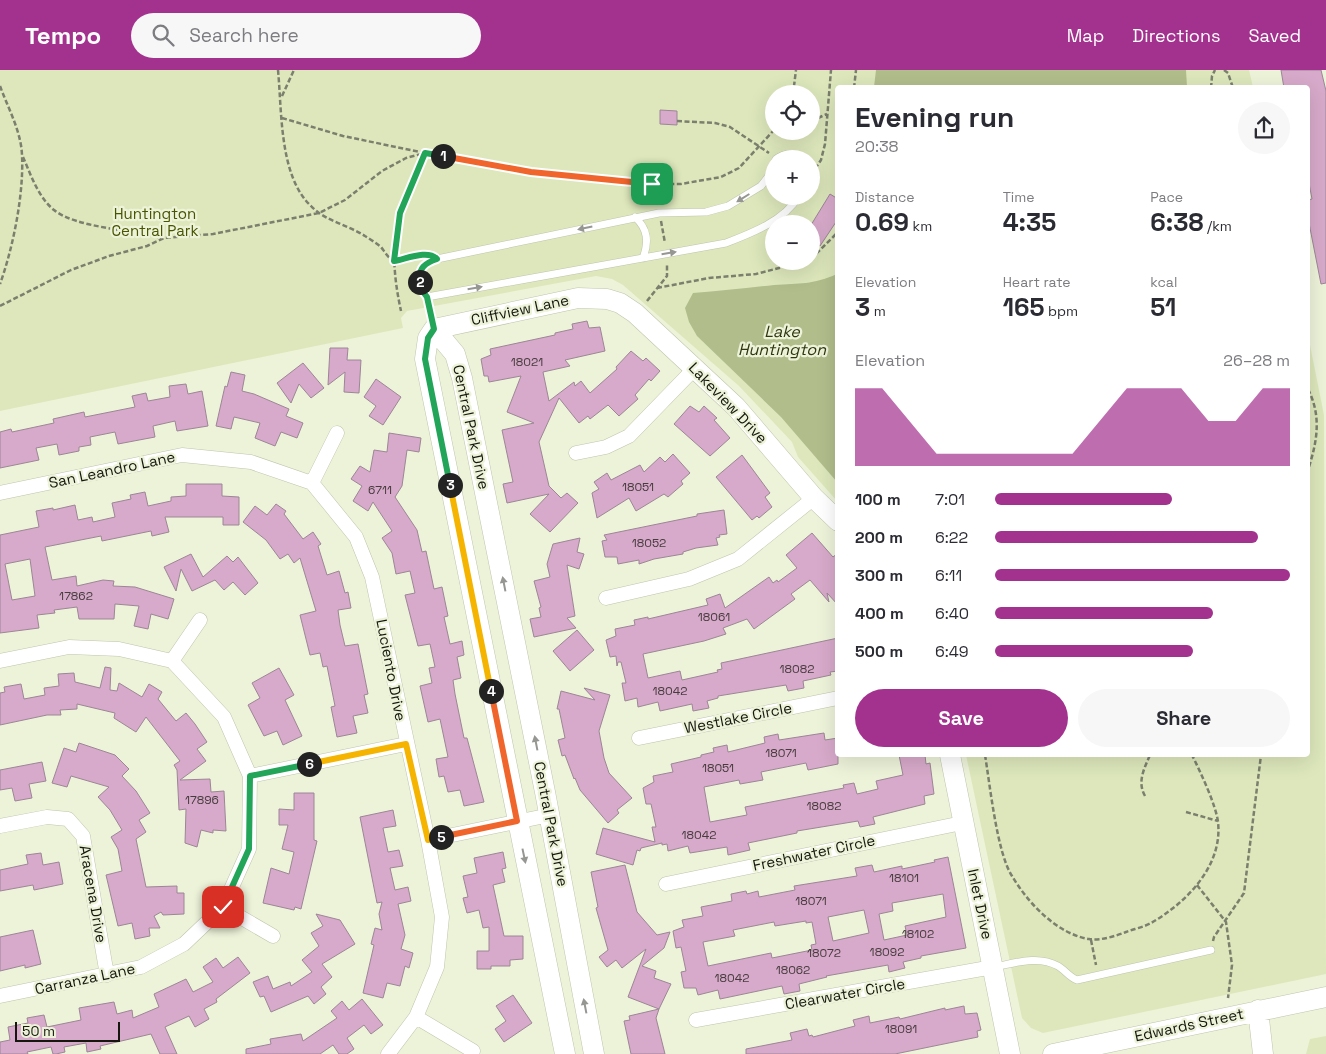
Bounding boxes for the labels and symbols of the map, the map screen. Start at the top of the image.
pin: 1 [430,144,456,168]
pin [631,163,673,205]
one-way arrow [736,193,749,202]
park label: Huntington Central Park [111,204,199,240]
one-way arrow [577,224,592,232]
one-way arrow [661,249,677,257]
pin: 2 [408,270,432,294]
one-way arrow [467,284,483,292]
street label: Cliffview Lane [469,290,571,329]
water label: Lake Huntington [738,321,827,360]
house number: 18021 [511,354,543,370]
street label: Lakeview Drive [685,358,772,447]
street label: Central Park Drive [449,363,494,491]
street label: San Leandro Lane [47,447,177,492]
pin: 3 [438,472,462,498]
house number: 18051 [622,479,654,495]
house number: 6711 [368,482,392,498]
house number: 18052 [632,535,666,551]
one-way arrow [499,575,507,591]
house number: 17862 [59,588,93,604]
house number: 18061 [698,609,730,625]
street label: Luciento Drive [372,617,411,723]
house number: 18082 [780,661,814,677]
pin: 4 [478,678,504,704]
house number: 18042 [653,683,687,699]
street label: Westlake Circle [682,698,794,737]
one-way arrow [531,735,539,751]
house number: 18071 [765,745,797,761]
pin: 6 [296,752,322,776]
street label: Central Park Drive [530,760,573,888]
house number: 18051 [702,760,734,776]
house number: 17896 [185,792,219,808]
house number: 18082 [807,798,841,814]
pin: 5 [428,824,454,850]
house number: 18042 [682,827,716,843]
street label: Freshwater Circle [751,830,877,875]
street label: Aracena Drive [76,844,111,944]
one-way arrow [520,848,528,863]
street label: Inlet Drive [964,867,997,941]
house number: 18101 [889,870,919,886]
pin [202,886,244,928]
house number: 18071 [795,893,827,909]
house number: 18102 [902,926,934,942]
house number: 18092 [870,944,904,960]
house number: 18072 [807,945,841,961]
street label: Carranza Lane [33,959,137,998]
house number: 18062 [776,962,810,978]
house number: 18042 [715,970,749,986]
street label: Clearwater Circle [783,974,907,1013]
one-way arrow [581,999,589,1014]
street label: Edwards Street [1133,1004,1245,1045]
scale bar [15,1019,120,1042]
house number: 18091 [885,1021,917,1037]

